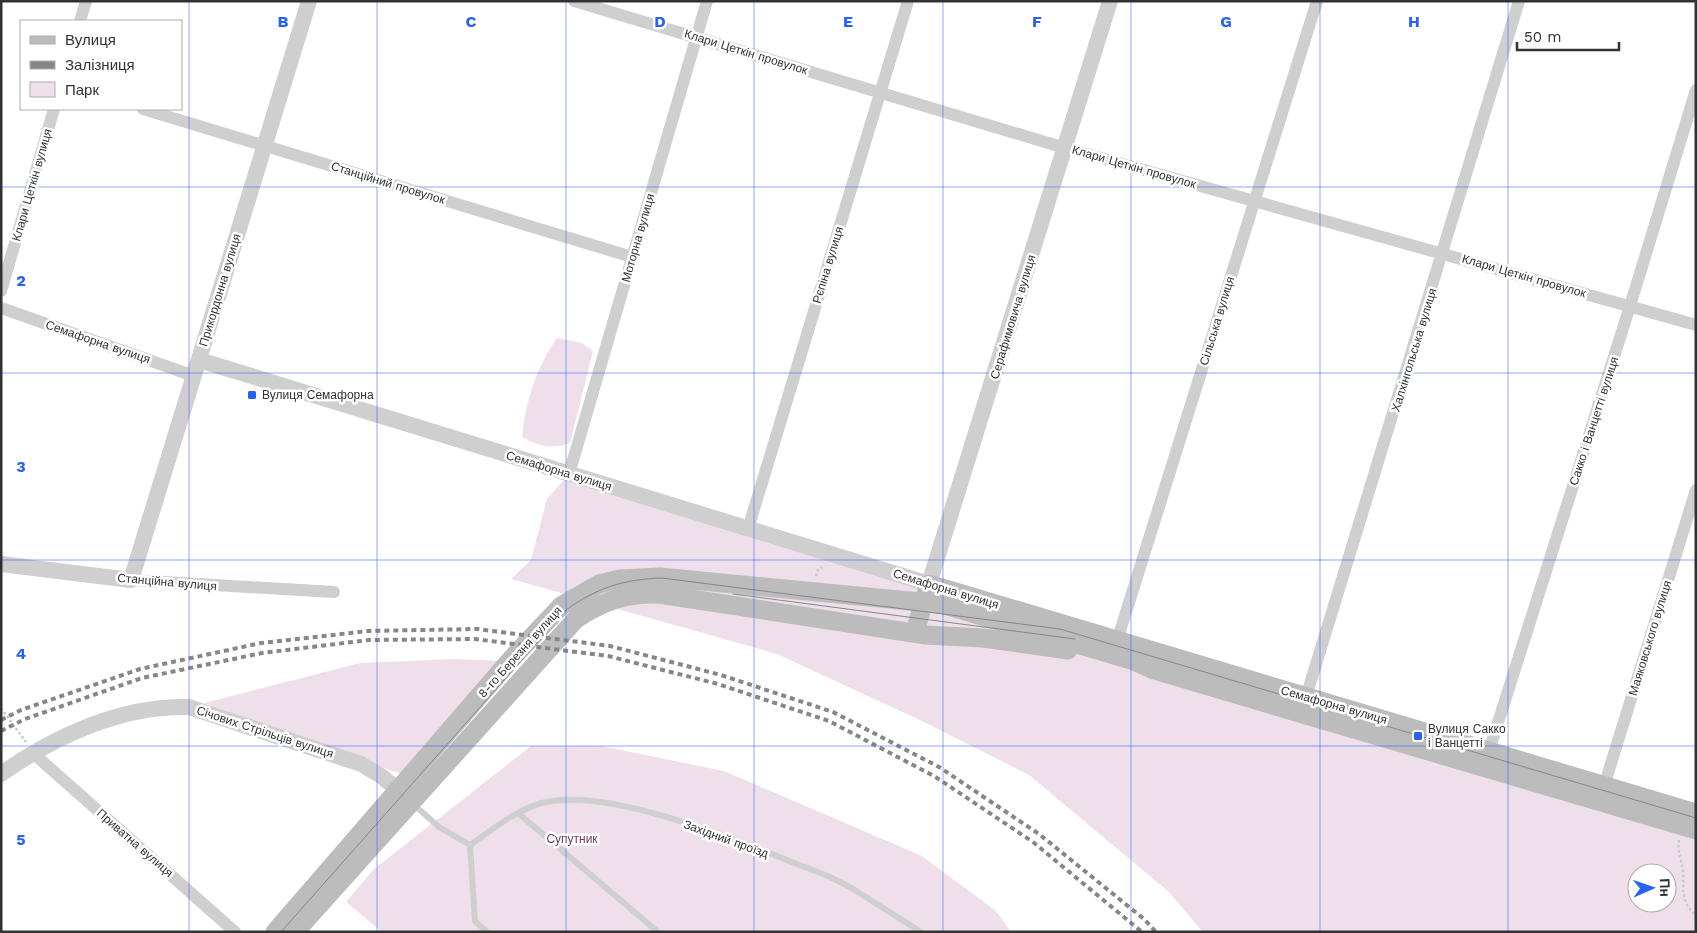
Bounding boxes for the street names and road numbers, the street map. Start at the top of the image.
street label: Клари Цеткін провулок [683,27,810,78]
street label: Клари Цеткін вулиця [9,127,55,243]
street label: Клари Цеткін провулок [1070,143,1198,192]
street label: Станційний провулок [329,159,447,207]
street label: Моторна вулиця [619,192,657,284]
street label: Рєпіна вулиця [810,225,846,305]
street label: Прикордонна вулиця [196,232,244,348]
street label: Клари Цеткін провулок [1460,252,1588,301]
street label: Серафимовича вулиця [987,253,1039,381]
street label: Сільська вулиця [1197,275,1237,367]
street label: Халхінгольська вулиця [1389,287,1439,413]
street label: Семафорна вулиця [44,318,152,366]
street label: Сакко і Ванцетті вулиця [1567,355,1621,487]
street label: Семафорна вулиця [504,448,614,494]
street label: Семафорна вулиця [891,566,1001,612]
street label: Станційна вулиця [117,571,217,593]
street label: Маяковського вулиця [1626,579,1674,697]
street label: 8-го Березня вулиця [475,604,565,700]
street label: Семафорна вулиця [1279,683,1389,727]
street label: Січових Стрільців вулиця [195,703,335,761]
street label: Приватна вулиця [94,806,176,880]
street label: Західний проїзд [682,817,770,861]

